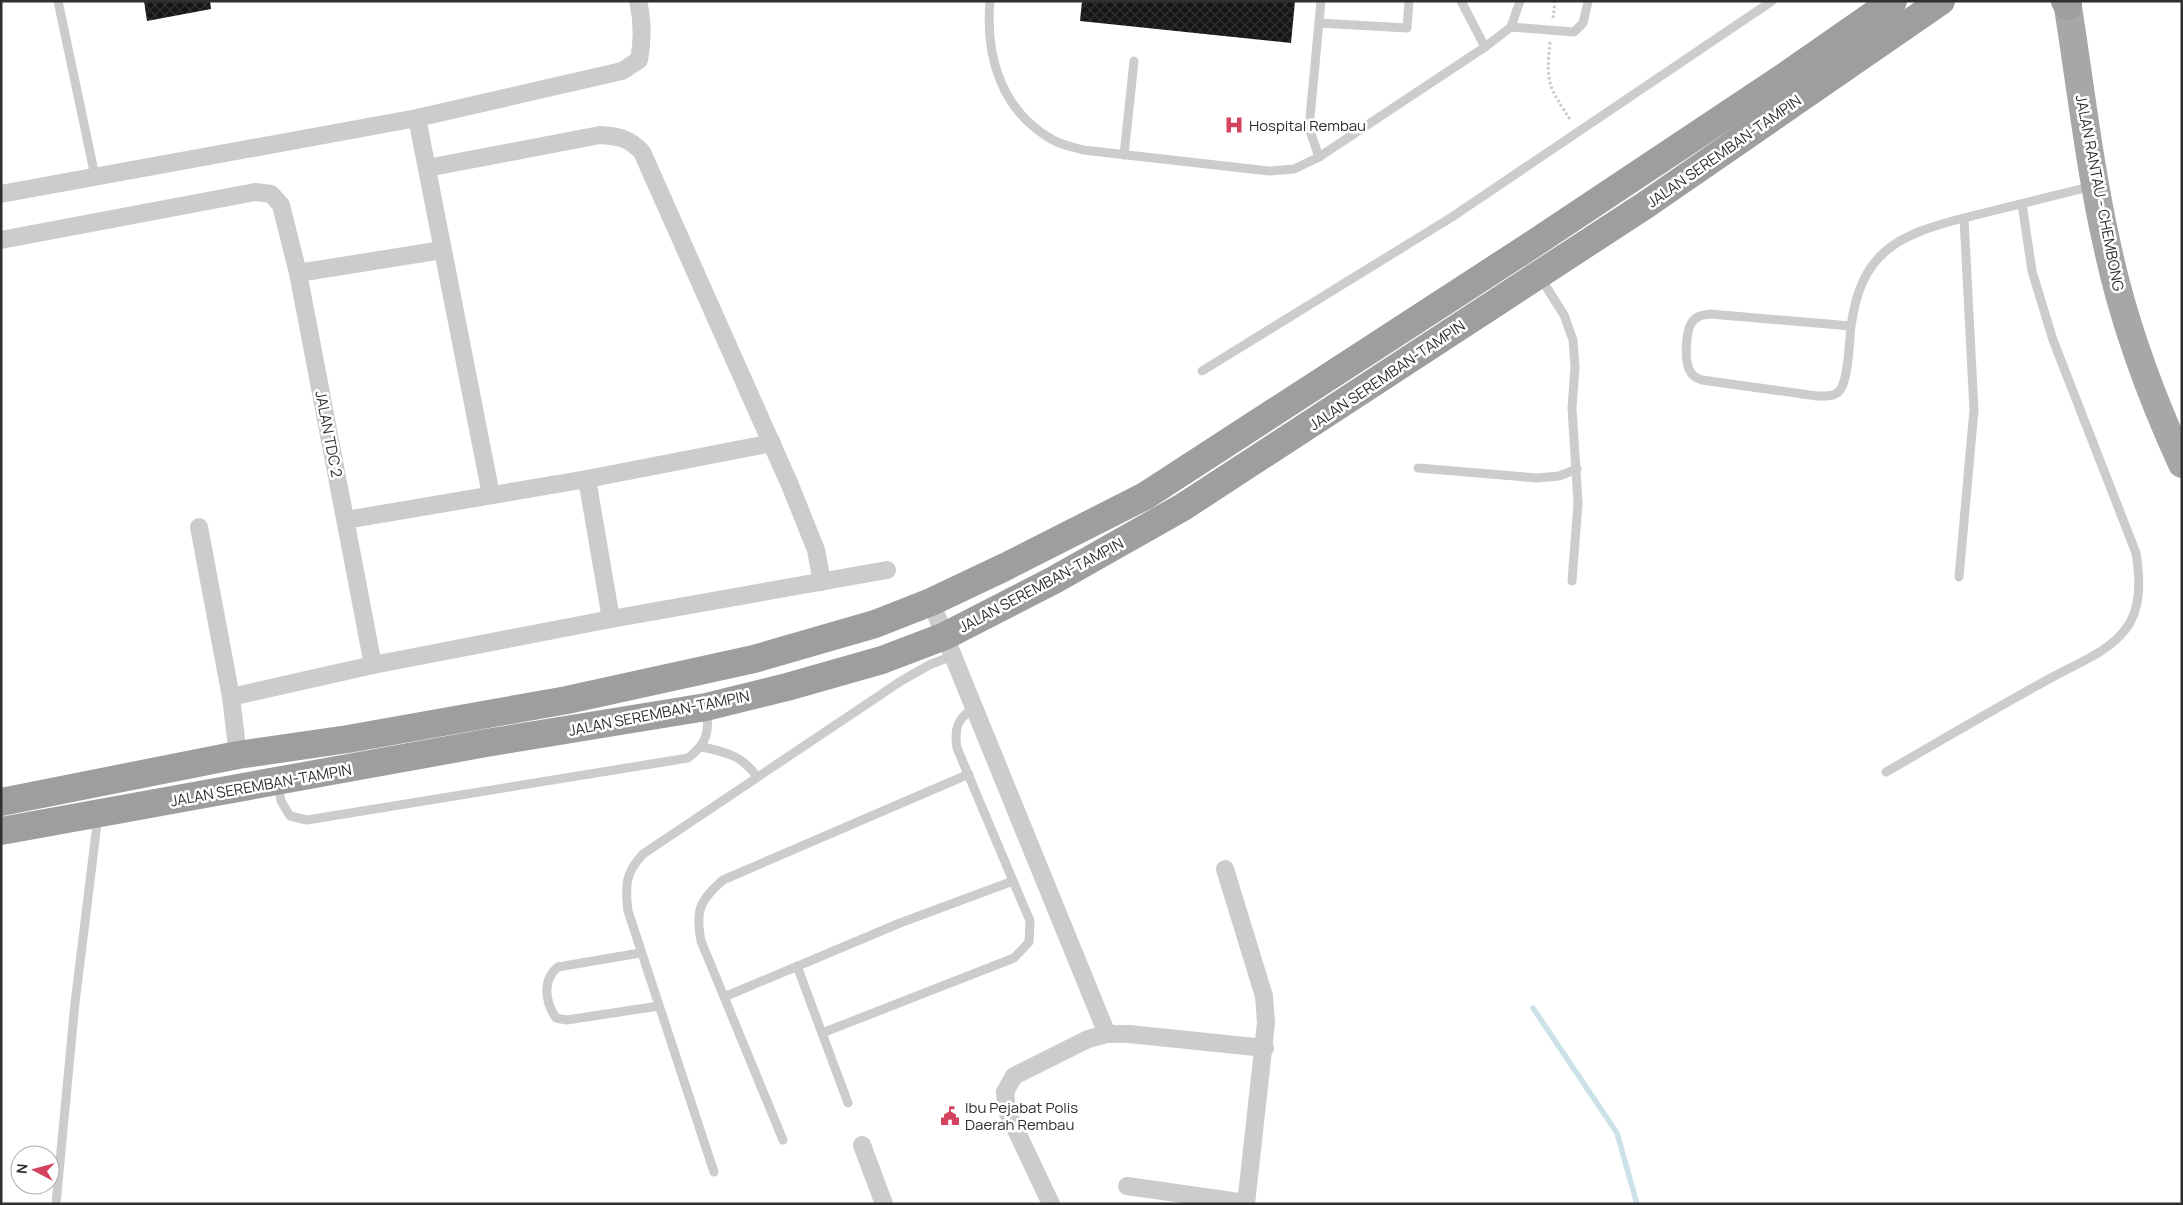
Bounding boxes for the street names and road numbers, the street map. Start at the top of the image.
street label: JALAN SEREMBAN-TAMPIN [1643,90,1805,212]
street label: JALAN RANTAU - CHEMBONG [2071,93,2129,293]
street label: JALAN SEREMBAN-TAMPIN [1305,315,1469,435]
street label: JALAN TDC 2 [310,389,348,479]
street label: JALAN SEREMBAN-TAMPIN [955,533,1127,637]
street label: JALAN SEREMBAN-TAMPIN [567,685,751,741]
street label: JALAN SEREMBAN-TAMPIN [169,759,353,811]

